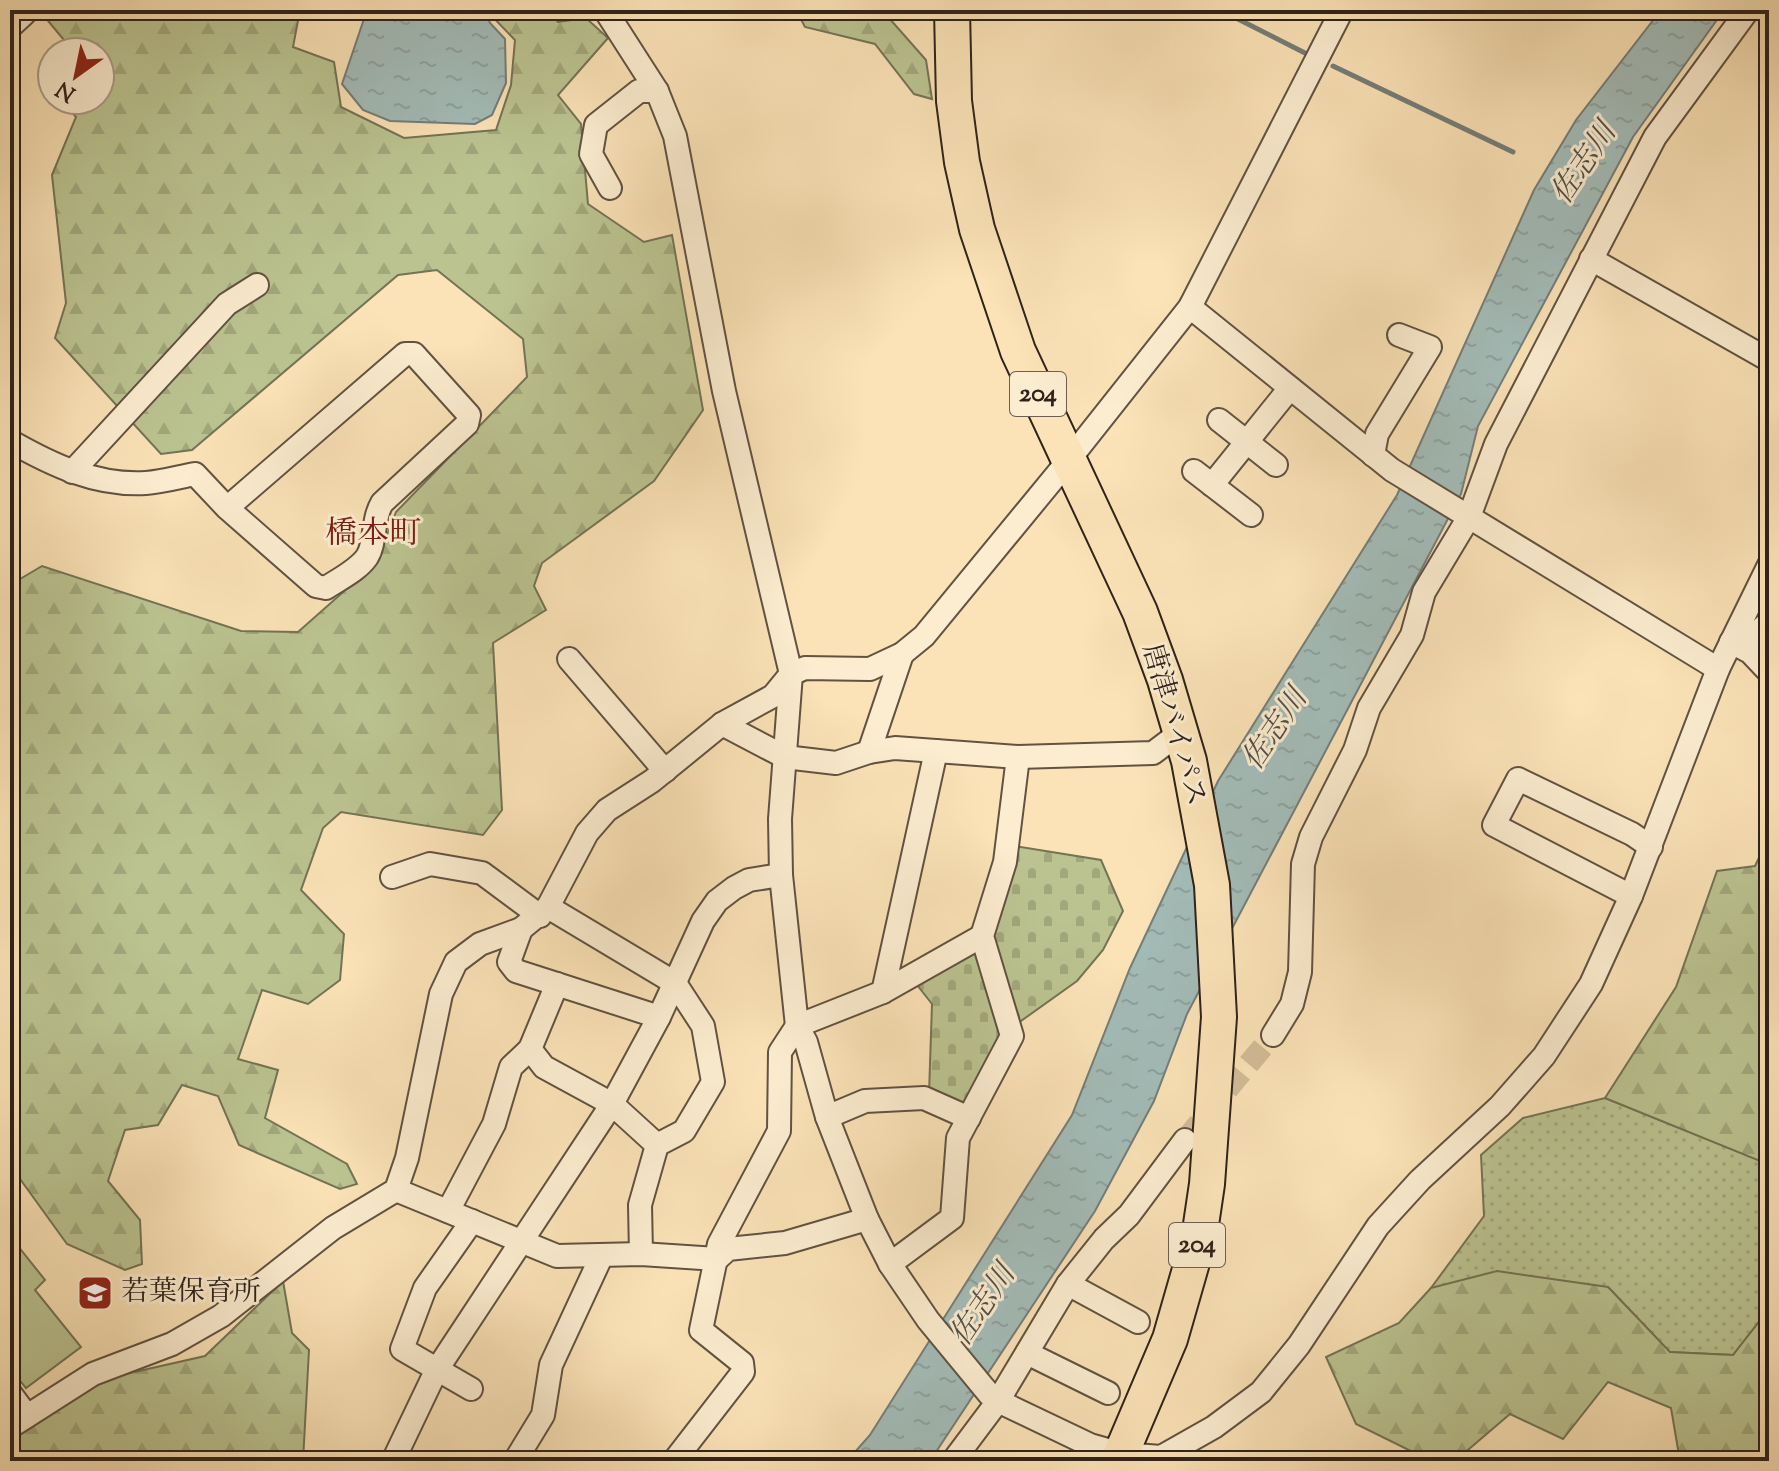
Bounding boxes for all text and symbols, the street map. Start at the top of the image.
north arrow [36,36,116,116]
text: N [50,72,83,108]
water label: 佐志川 [1542,112,1630,213]
road number: 204 [1010,372,1066,416]
district label: 橋本町 [325,512,421,558]
street label: 唐津バイパス [1131,639,1215,811]
water label: 佐志川 [1233,678,1321,779]
road number: 204 [1169,1223,1225,1267]
water label: 佐志川 [941,1254,1029,1355]
place label: 若葉保育所 [121,1273,261,1313]
school or university icon: 若葉保育所 [76,1274,114,1312]

